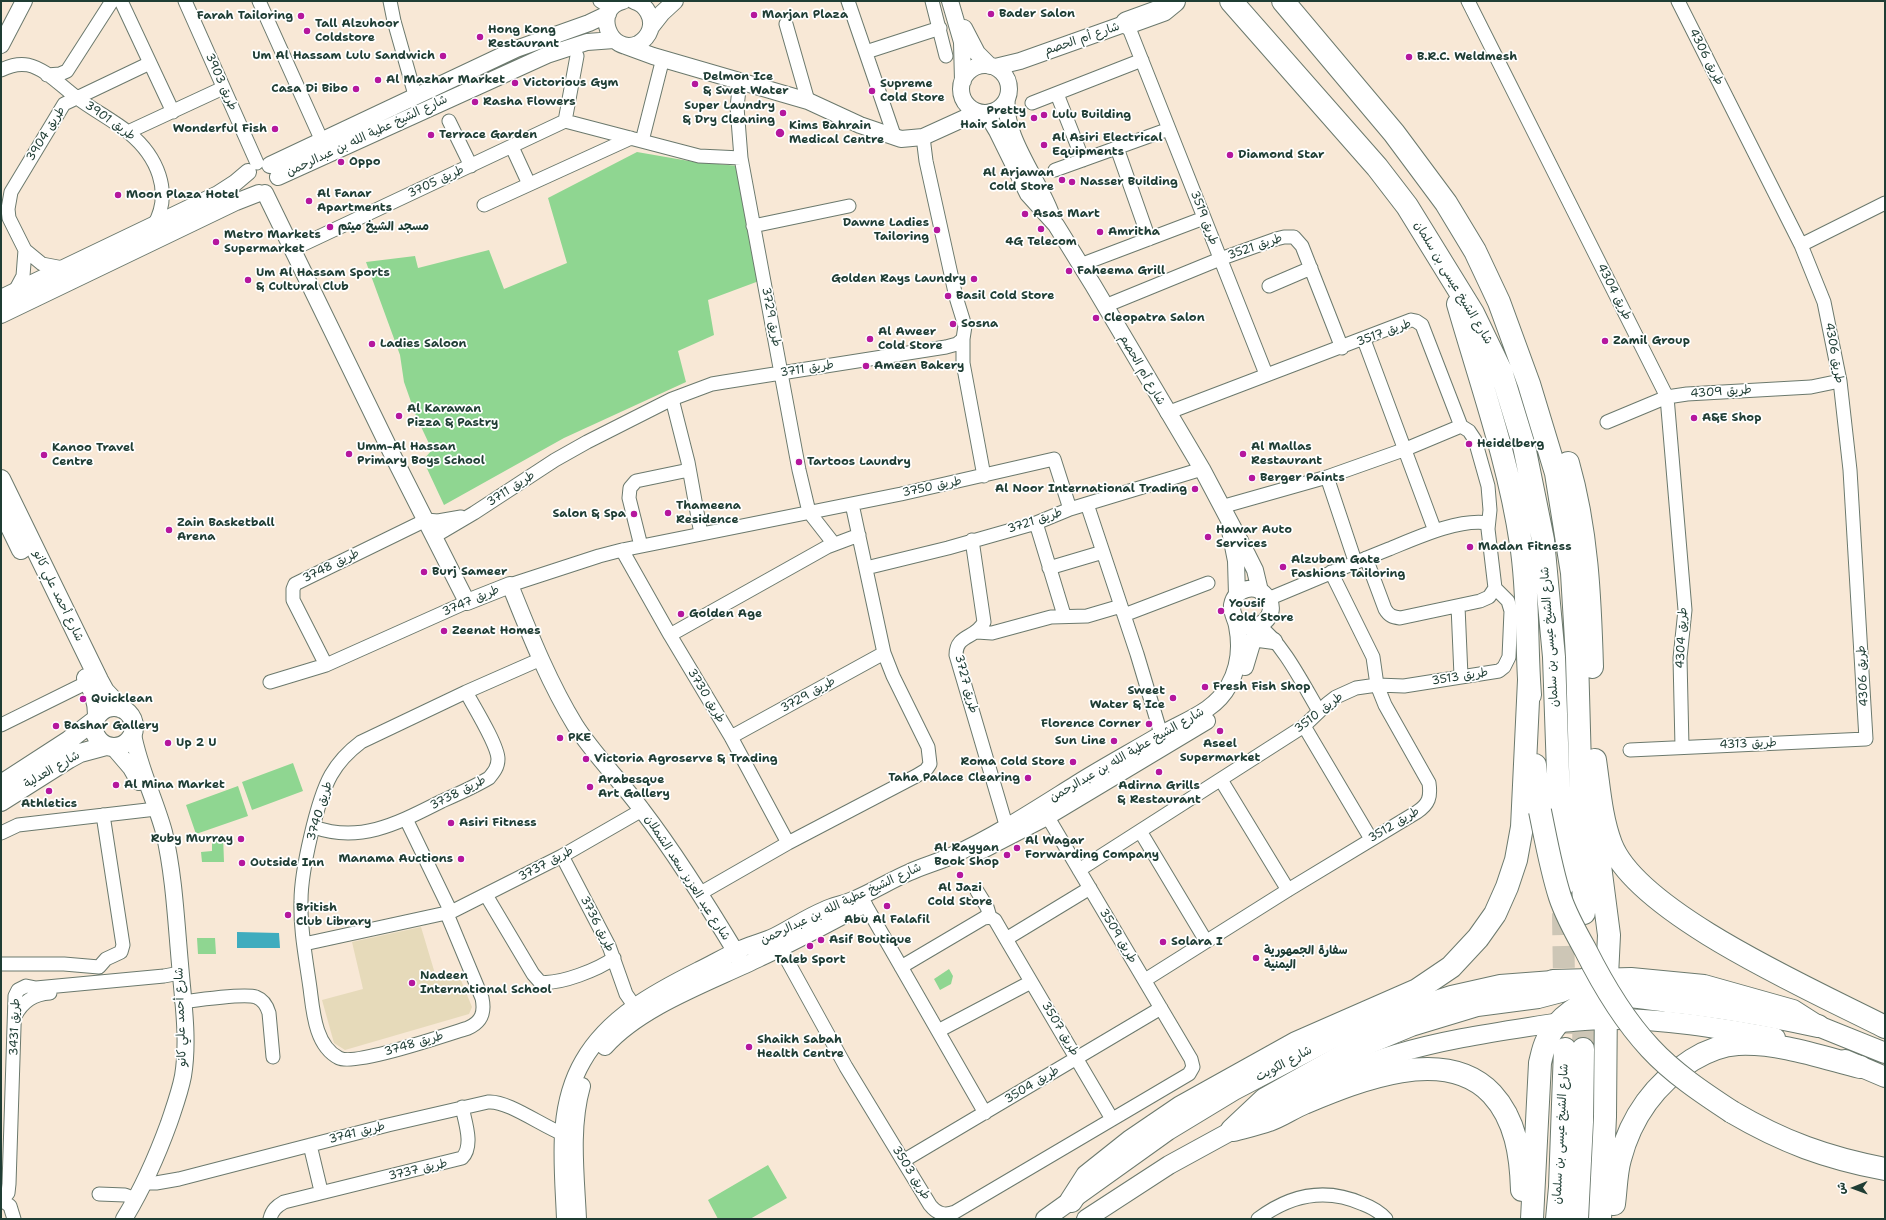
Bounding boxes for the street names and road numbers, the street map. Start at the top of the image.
street label: شارع أم الحصم [1042,19,1122,59]
street label: طريق 4306 [1686,26,1726,88]
street label: طريق 3903 [202,51,240,113]
street label: شارع الشيخ عطية الله بن عبدالرحمن [284,92,450,180]
street label: طريق 3901 [82,98,138,144]
street label: طريق 3904 [24,104,68,164]
street label: طريق 3705 [406,163,466,201]
street label: طريق 3519 [1187,189,1221,247]
street label: شارع الشيخ عيسى بن سلمان [1411,219,1495,347]
street label: طريق 3521 [1226,231,1284,263]
street label: طريق 4304 [1594,261,1634,323]
street label: طريق 3729 [758,286,784,348]
street label: طريق 3517 [1355,316,1413,350]
street label: طريق 4306 [1822,321,1846,385]
street label: شارع أم الحصم [1116,332,1168,408]
street label: طريق 3711 [779,358,835,380]
street label: طريق 4309 [1690,383,1752,401]
street label: طريق 3711 [484,468,538,510]
street label: طريق 3750 [901,474,963,500]
street label: طريق 3721 [1006,505,1064,537]
street label: طريق 3748 [300,546,362,586]
street label: شارع أحمد علي كانو [30,548,86,644]
street label: شارع الشيخ عيسى بن سلمان [1538,566,1562,708]
street label: طريق 3747 [440,583,502,619]
street label: طريق 4304 [1673,607,1691,669]
street label: طريق 4306 [1854,645,1872,707]
street label: طريق 3727 [951,653,981,715]
street label: طريق 3513 [1431,665,1489,689]
street label: طريق 3730 [684,666,728,726]
street label: طريق 3729 [778,674,838,716]
street label: طريق 3510 [1292,690,1346,736]
street label: شارع الشيخ عطية الله بن عبدالرحمن [1047,705,1207,805]
street label: طريق 4313 [1719,736,1777,752]
street label: شارع العدلية [22,748,82,792]
street label: طريق 3738 [428,773,488,813]
street label: طريق 3740 [304,780,336,842]
street label: طريق 3512 [1366,804,1422,846]
street label: شارع عبد العزيز سعد الشملان [641,813,733,943]
street label: طريق 3737 [516,844,576,884]
street label: شارع الشيخ عطية الله بن عبدالرحمن [758,860,924,948]
street label: طريق 3736 [577,894,617,954]
street label: طريق 3509 [1096,906,1140,966]
street label: شارع أحمد علي كانو [172,967,190,1067]
street label: طريق 3431 [7,998,23,1056]
street label: طريق 3507 [1038,999,1082,1059]
street label: طريق 3748 [383,1029,445,1059]
street label: شارع الكويت [1253,1043,1315,1085]
street label: طريق 3504 [1002,1063,1062,1107]
street label: شارع الشيخ عيسى بن سلمان [1550,1063,1572,1205]
street label: طريق 3741 [327,1119,387,1147]
street label: طريق 3503 [889,1143,933,1203]
street label: طريق 3737 [387,1156,449,1184]

